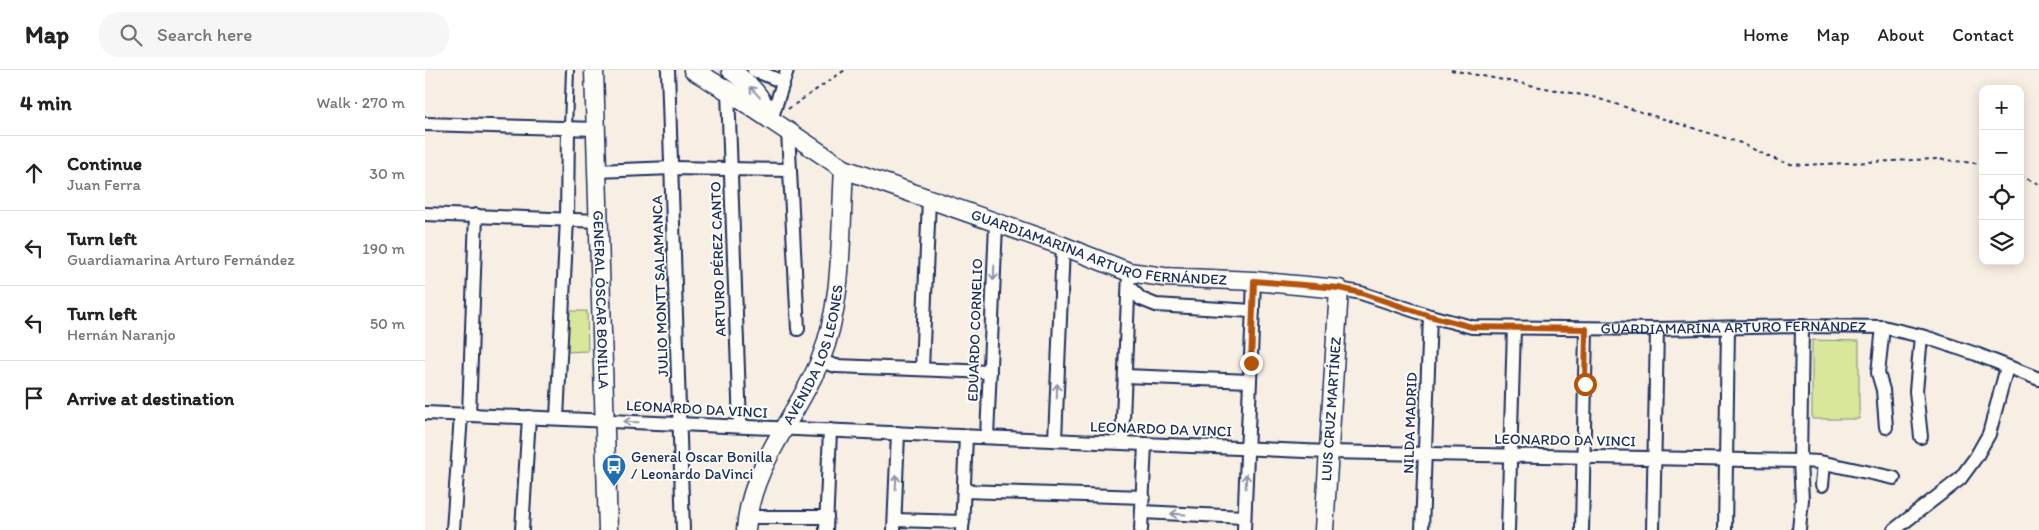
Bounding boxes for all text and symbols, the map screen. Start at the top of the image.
search box [99,12,449,57]
text: Map [25,20,69,49]
icon: search [117,21,145,49]
text: Search here [157,23,252,46]
text: Home [1743,24,1789,46]
text: Map [1817,24,1850,46]
text: About [1878,24,1924,46]
text: Contact [1952,24,2014,46]
one-way arrow [750,85,761,98]
map controls [1979,85,2024,265]
button: + [1979,85,2024,130]
text: 4 min [20,90,72,115]
text: Walk · 270 m [317,93,405,112]
button: − [1979,130,2024,175]
text: Continue [67,152,142,175]
icon: ahead [20,159,48,187]
text: 30 m [369,164,405,183]
text: Juan Ferra [67,175,141,194]
button: locate [1979,175,2024,220]
street label: ARTURO PÉREZ CANTO [706,181,730,337]
street label: JULIO MONTT SALAMANCA [648,194,672,377]
street label: GUARDIAMARINA ARTURO FERNÁNDEZ [969,205,1228,289]
street label: GENERAL ÓSCAR BONILLA [589,210,613,390]
button: layers [1979,220,2024,265]
text: Turn left [67,227,137,250]
icon: left [20,234,48,262]
text: 190 m [362,239,405,258]
text: Guardiamarina Arturo Fernández [67,250,295,269]
street label: EDUARDO CORNELIO [964,258,987,402]
one-way arrow [989,264,998,280]
street label: AVENIDA LOS LEONES [779,284,847,428]
text: Turn left [67,302,137,325]
icon: left [20,309,48,337]
text: 50 m [370,314,405,333]
street label: GUARDIAMARINA ARTURO FERNÁNDEZ [1600,317,1867,338]
text: Hernán Naranjo [67,325,176,344]
street label: LUIS CRUZ MARTÍNEZ [1317,336,1345,482]
route end [1240,352,1263,375]
street label: NILDA MADRID [1399,372,1421,474]
route start [1574,373,1597,396]
icon: arrive [20,384,48,412]
one-way arrow [1052,384,1061,400]
text: Arrive at destination [67,387,234,410]
street label: LEONARDO DA VINCI [626,396,768,422]
one-way arrow [624,417,640,426]
street label: LEONARDO DA VINCI [1090,418,1232,440]
street label: LEONARDO DA VINCI [1494,430,1636,450]
place label: General Oscar Bonilla / Leonardo DaVinci [631,448,773,483]
bus stop icon: General Oscar Bonilla / Leonardo DaVinci [601,453,627,487]
one-way arrow [892,474,901,490]
one-way arrow [1241,474,1250,490]
one-way arrow [1170,510,1186,519]

